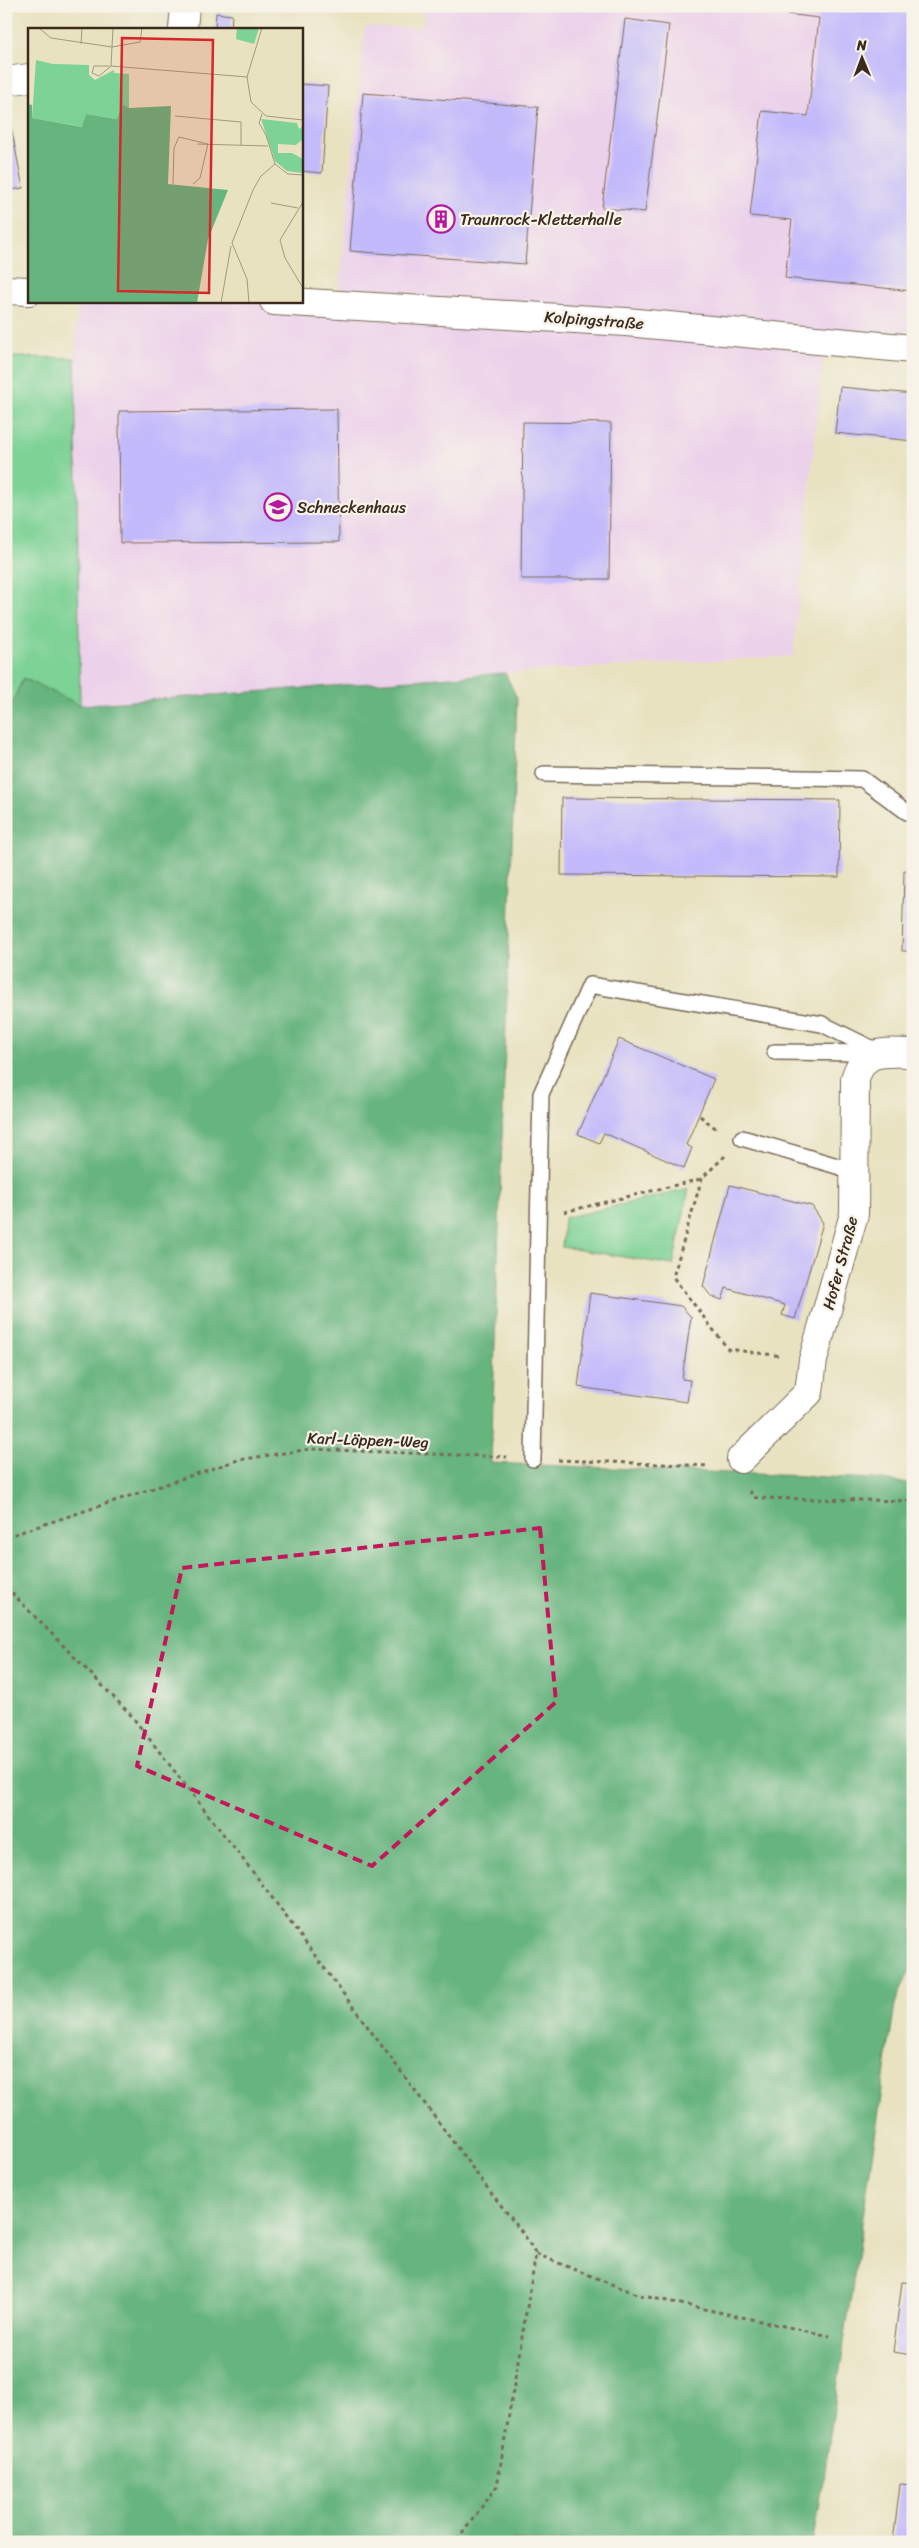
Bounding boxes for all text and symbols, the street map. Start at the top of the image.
inset map [28,28,302,302]
north arrow [836,32,886,82]
text: N [856,33,867,58]
building icon: Traunrock-Kletterhalle [426,204,456,234]
place label: Traunrock-Kletterhalle [460,205,622,234]
street label: Kolpingstraße [543,302,645,338]
school or university icon: Schneckenhaus [263,492,293,522]
place label: Schneckenhaus [297,493,407,522]
street label: Hofer Straße [814,1213,866,1313]
street label: Karl-Löppen-Weg [307,1423,429,1457]

